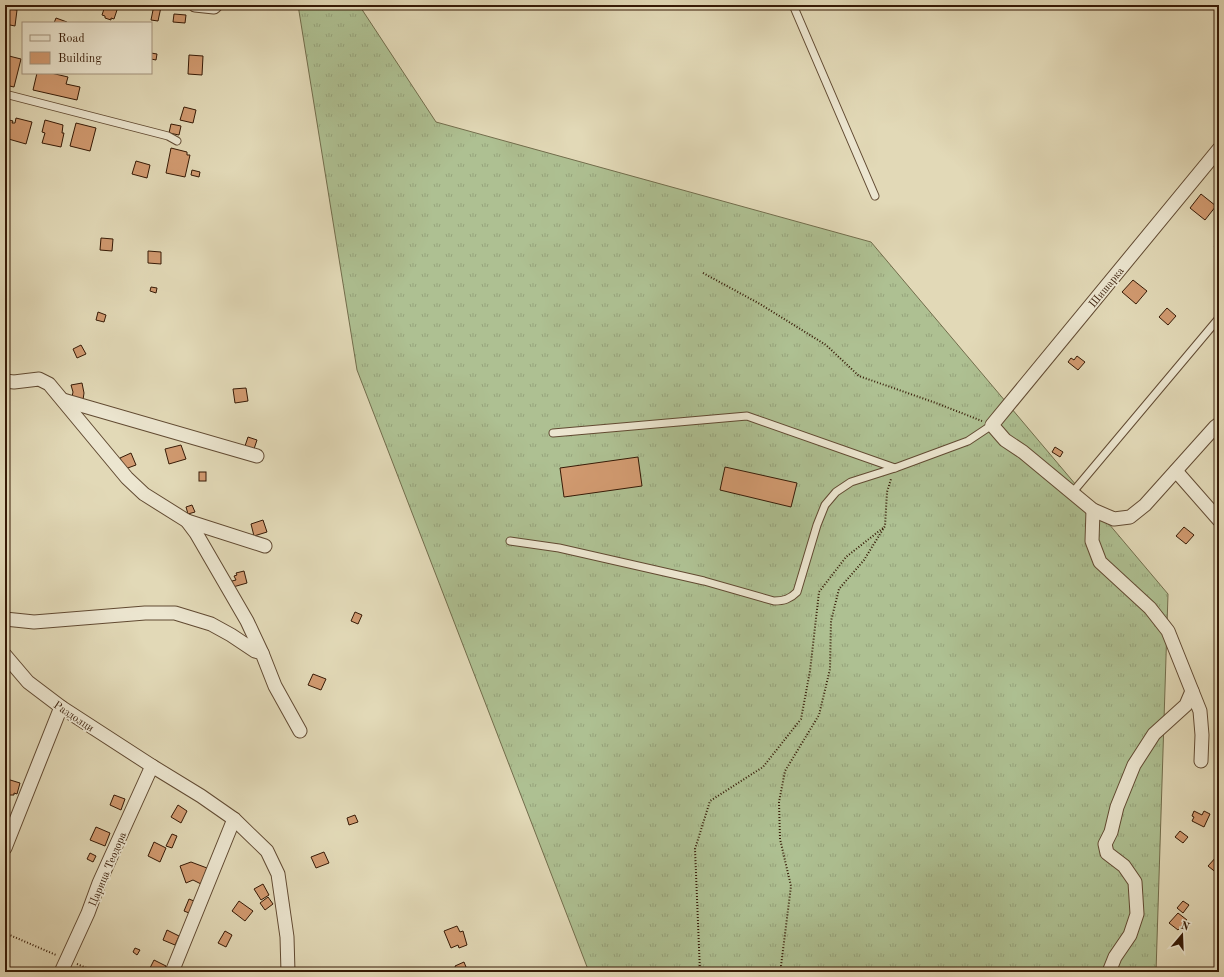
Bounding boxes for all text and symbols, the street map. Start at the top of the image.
legend [22,22,152,74]
text: Road [58,33,85,45]
text: Building [58,53,102,65]
street label: Шишарка [1088,265,1127,310]
street label: Раздолци [51,700,95,735]
street label: Царица Теодора [88,830,129,908]
north arrow [1162,915,1202,955]
text: N [1179,920,1191,934]

